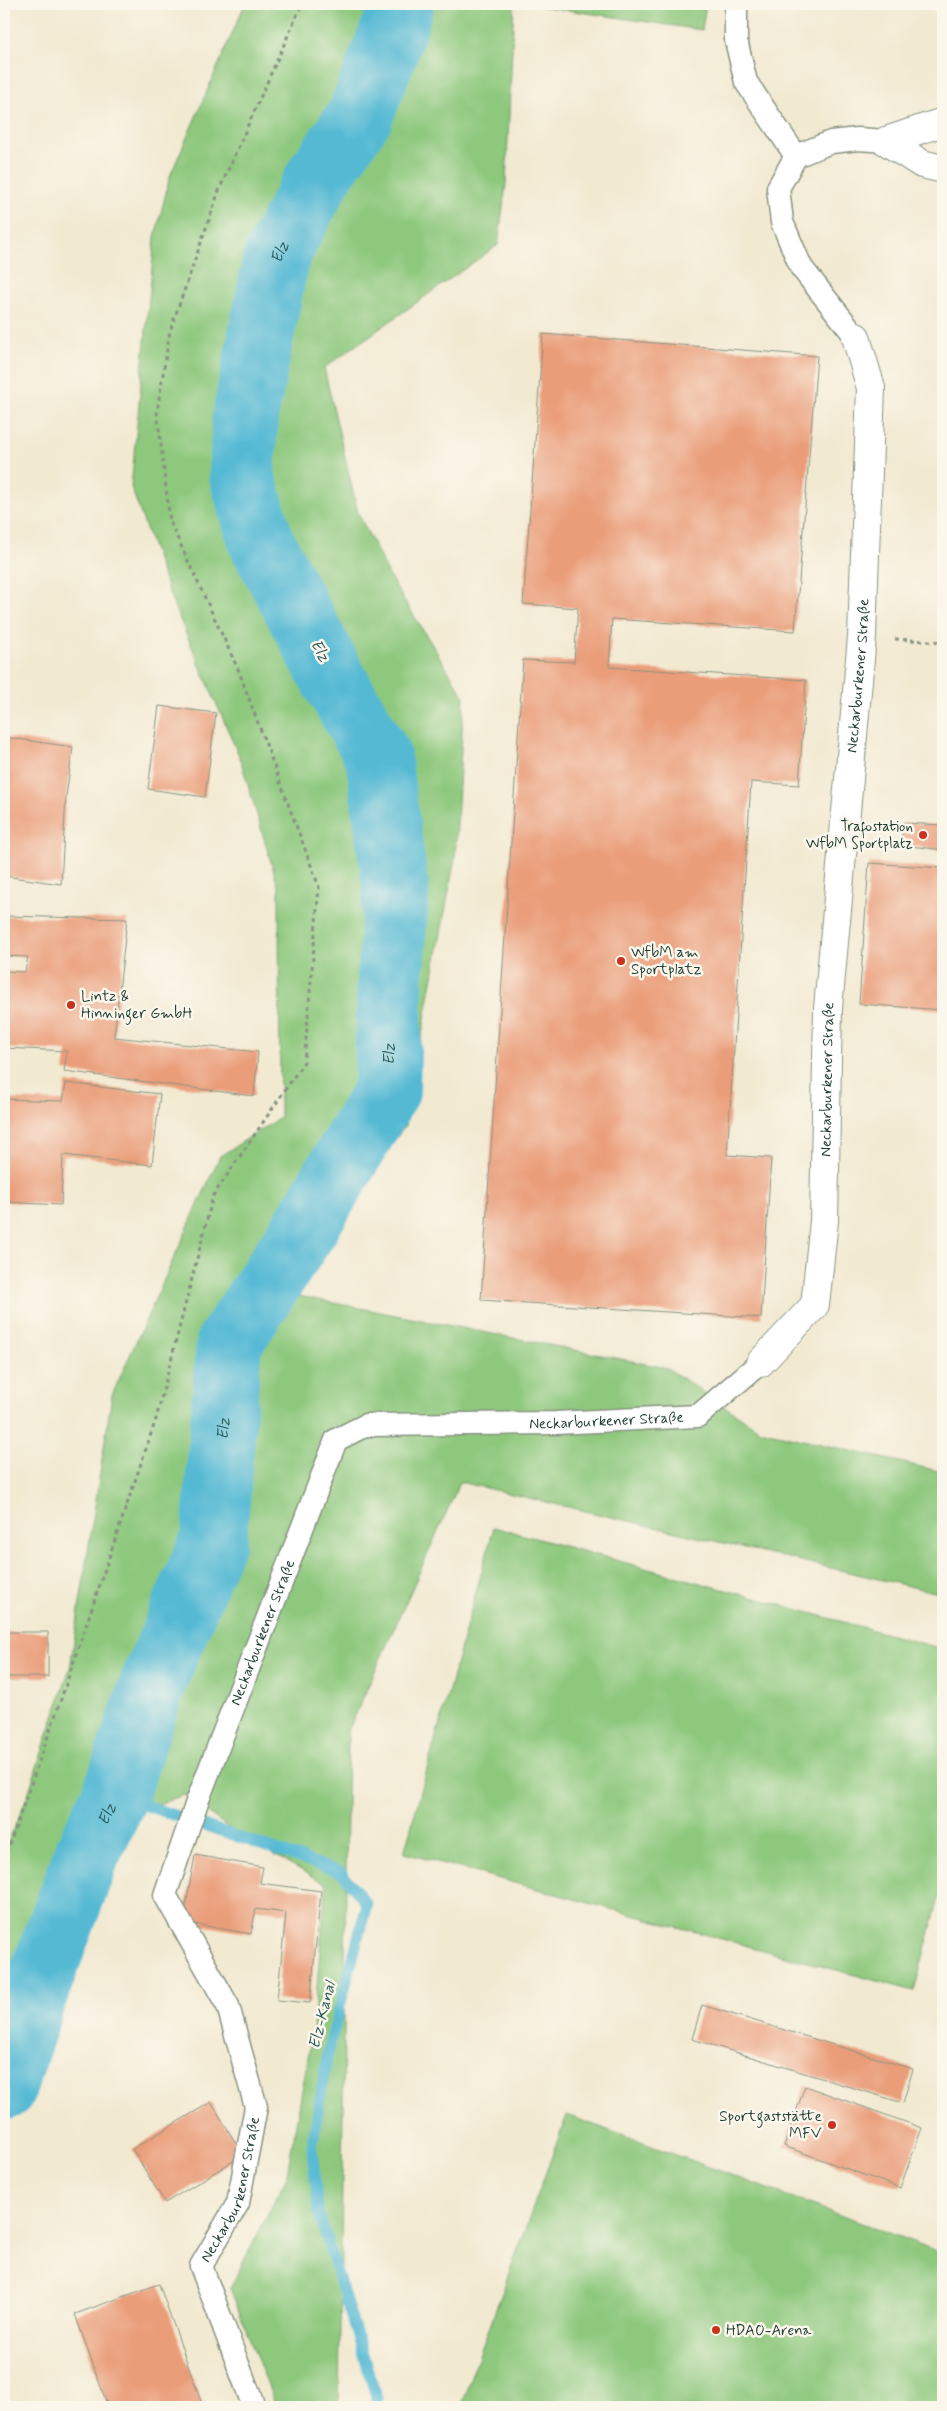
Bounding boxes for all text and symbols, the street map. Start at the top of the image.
water label: Elz [267,238,295,265]
street label: Neckarburkener Straße [842,598,874,754]
water label: Elz [305,636,334,666]
place label: Trafostation WfbM Sportplatz [806,817,913,854]
marker: Trafostation WfbM Sportplatz [917,829,929,841]
place label: WfbM am Sportplatz [631,943,702,980]
marker: WfbM am Sportplatz [615,955,627,967]
place label: Lintz & Hinninger GmbH [81,987,192,1025]
marker: Lintz & Hinninger GmbH [65,999,77,1011]
street label: Neckarburkener Straße [816,1001,839,1157]
water label: Elz [379,1043,400,1066]
street label: Neckarburkener Straße [529,1408,684,1434]
water label: Elz [213,1417,235,1440]
street label: Neckarburkener Straße [226,1557,300,1708]
water label: Elz [93,1800,122,1829]
water label: Elz-Kanal [304,1977,342,2051]
place label: Sportgaststätte MFV [719,2107,822,2144]
street label: Neckarburkener Straße [196,2115,265,2266]
marker: Sportgaststätte MFV [826,2119,838,2131]
place label: HDAO-Arena [726,2321,812,2341]
marker: HDAO-Arena [710,2324,722,2336]

